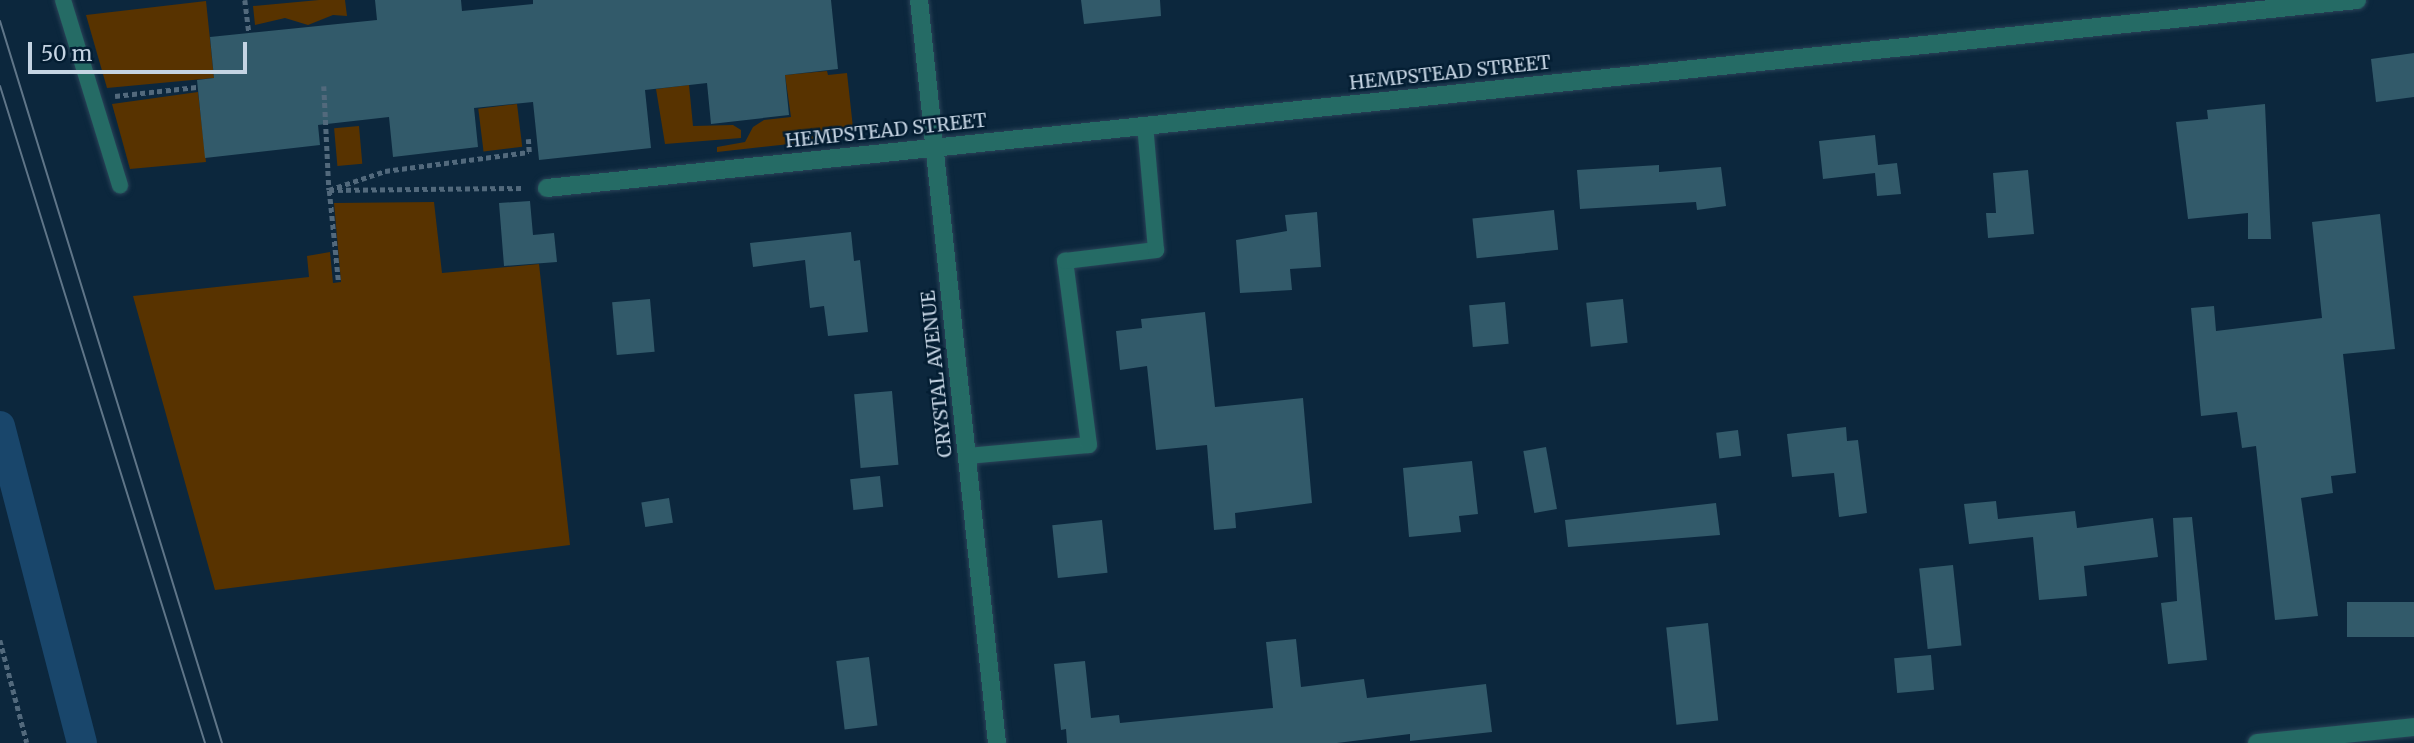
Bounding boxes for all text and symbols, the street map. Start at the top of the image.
scale bar [32,28,250,72]
text: 50 m [41,40,92,67]
street label: HEMPSTEAD STREET [1348,51,1552,95]
street label: HEMPSTEAD STREET [784,109,988,153]
street label: CRYSTAL AVENUE [917,289,957,459]

